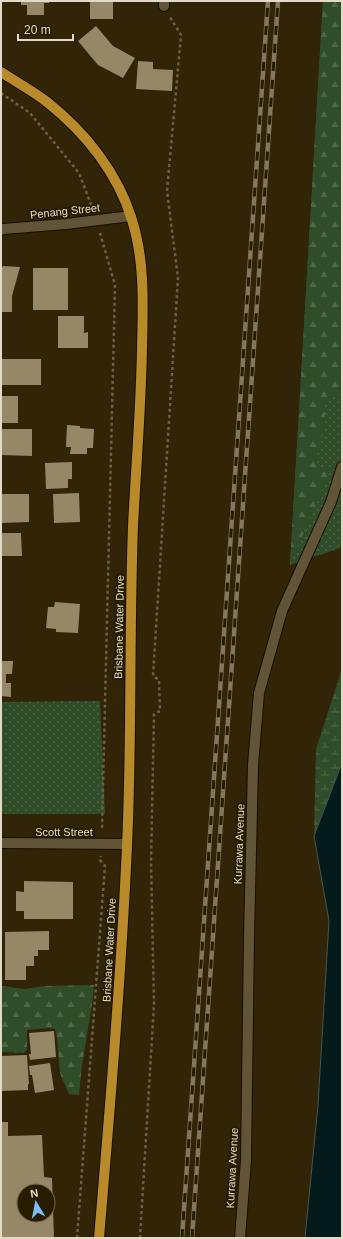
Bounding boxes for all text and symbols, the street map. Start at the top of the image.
scale bar [18,16,73,42]
text: 20 m [24,23,51,37]
street label: Penang Street [29,201,101,221]
street label: Brisbane Water Drive [112,575,126,679]
street label: Kurrawa Avenue [232,804,246,884]
street label: Scott Street [35,826,93,838]
street label: Brisbane Water Drive [100,898,118,1002]
street label: Kurrawa Avenue [224,1127,240,1209]
north arrow [16,1183,56,1223]
text: N [29,1187,39,1200]

